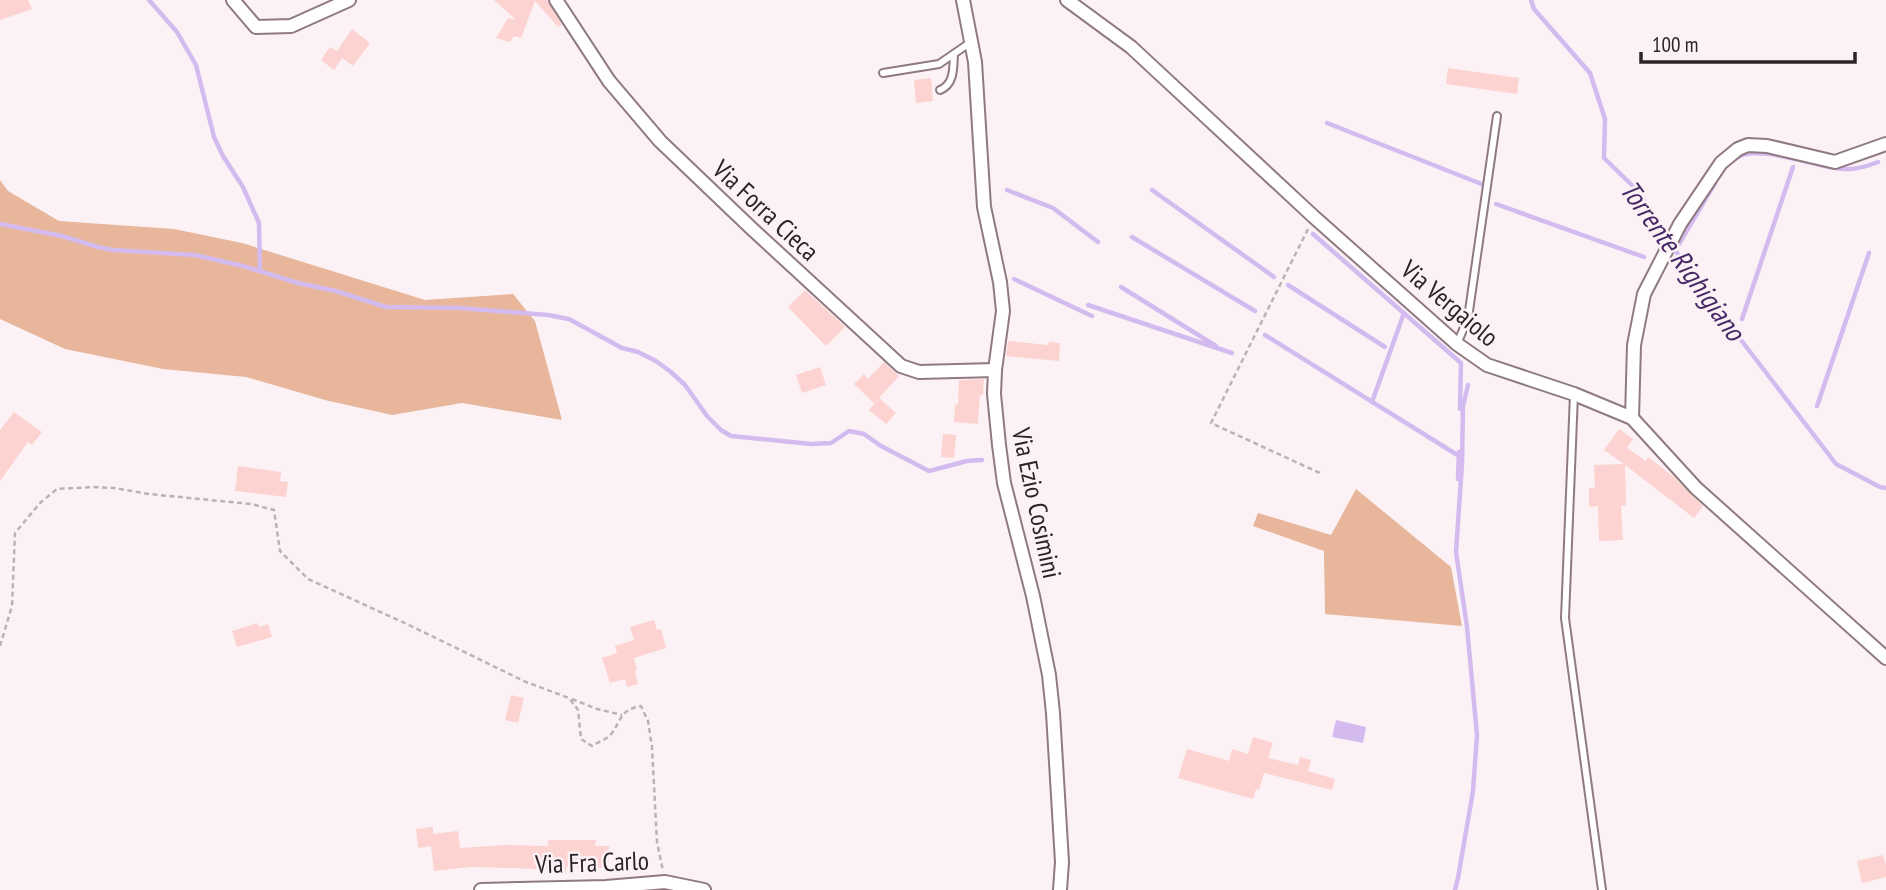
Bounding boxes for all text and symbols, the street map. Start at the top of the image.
scale bar [1641,21,1854,65]
text: 100 m [1652,31,1698,58]
street label: Via Forra Cieca [705,152,826,268]
water label: Torrente Righigiano [1612,172,1755,349]
street label: Via Vergaiolo [1394,252,1506,353]
street label: Via Ezio Cosimini [1005,424,1069,581]
street label: Via Fra Carlo [534,844,649,881]

